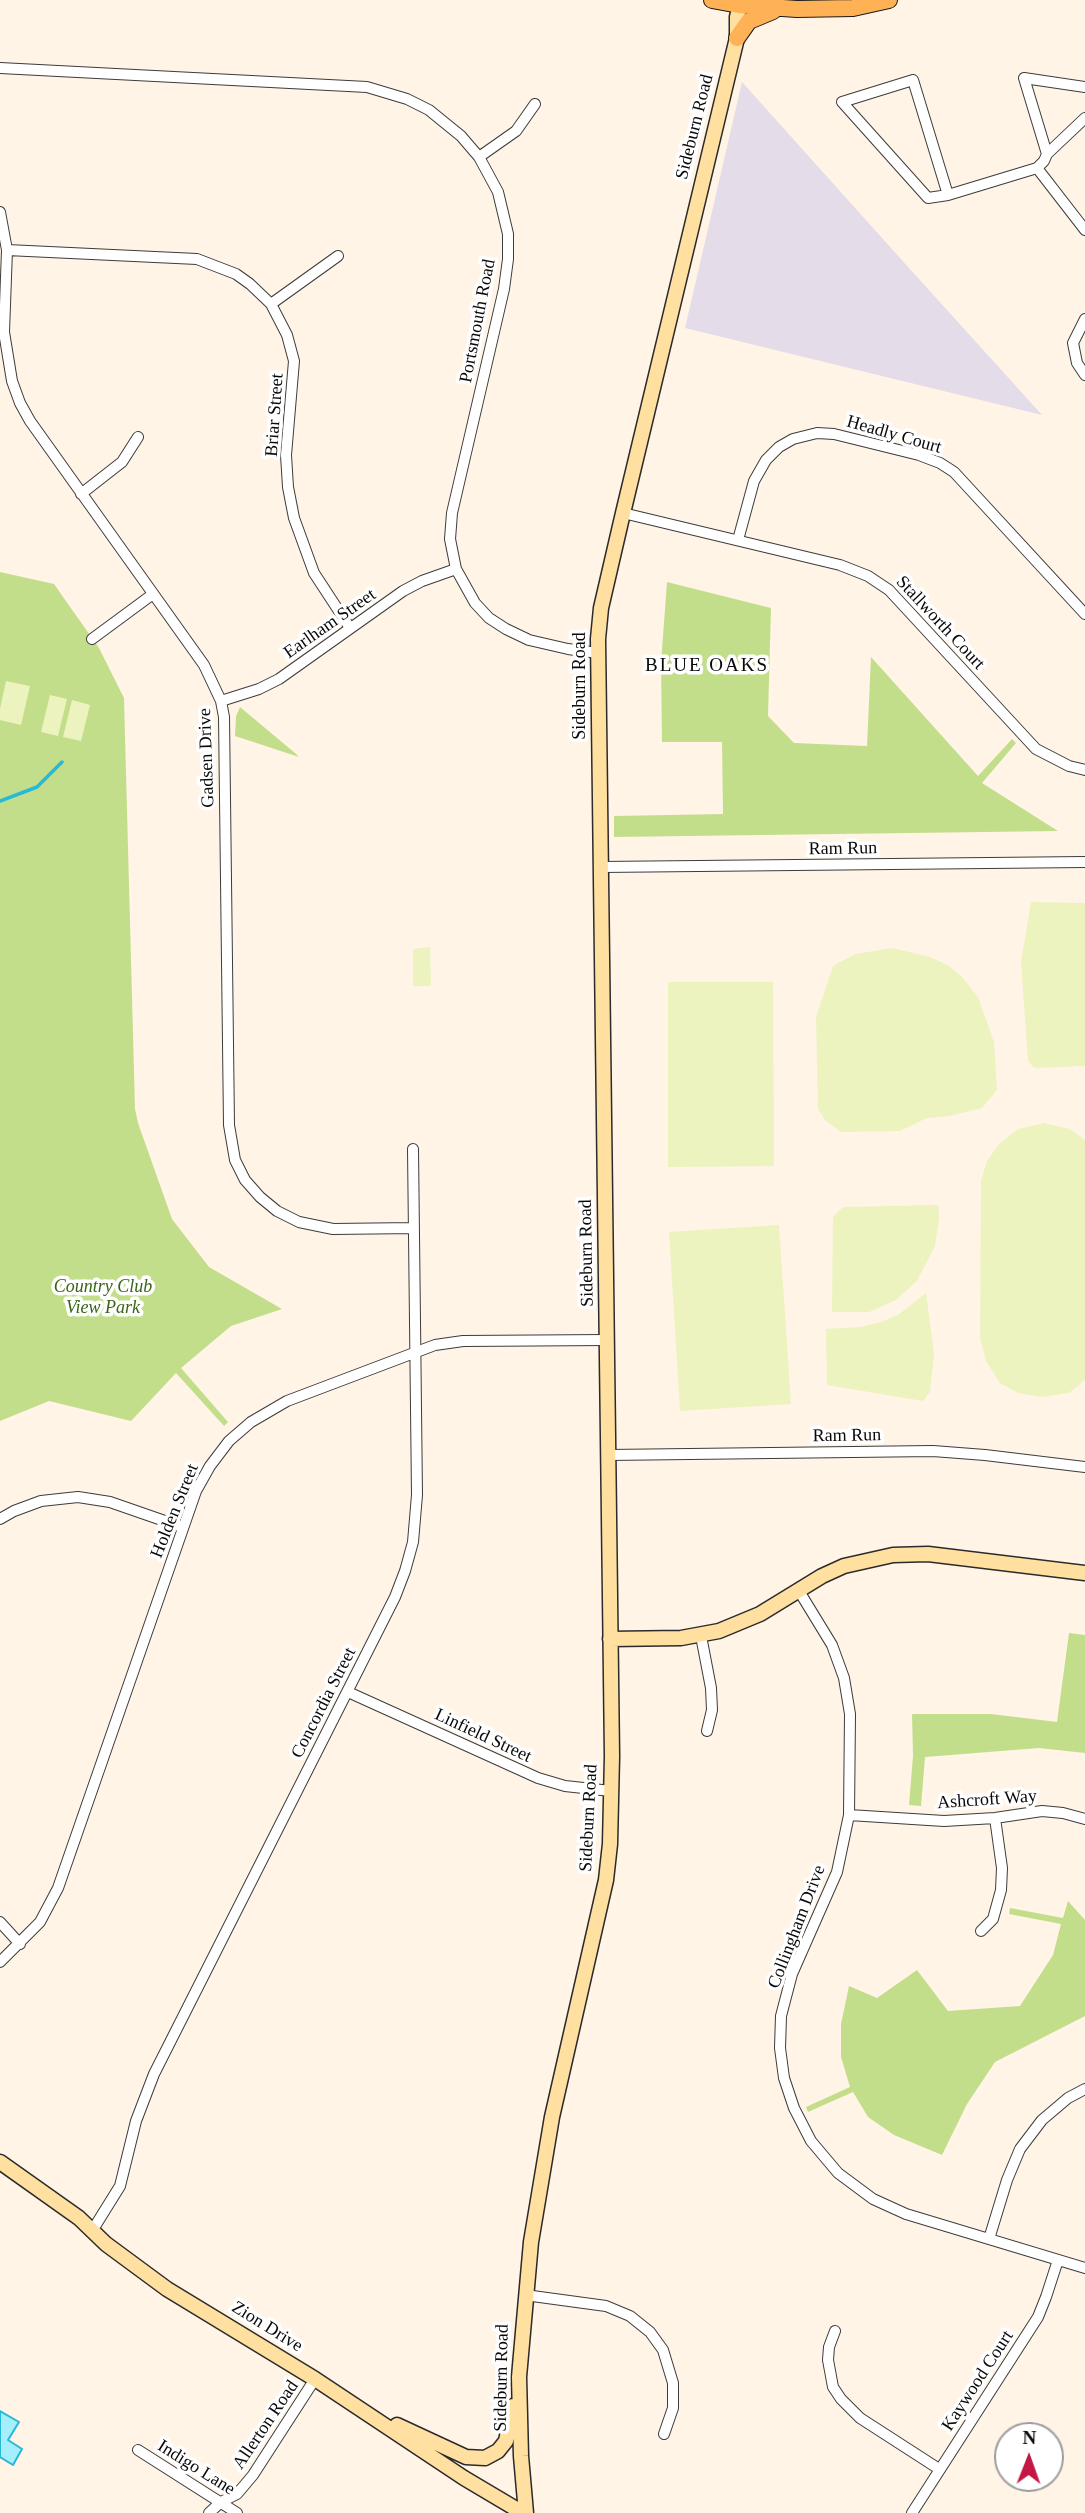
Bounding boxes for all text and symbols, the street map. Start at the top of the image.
street label: Sideburn Road [672,72,718,182]
street label: Portsmouth Road [455,257,501,385]
street label: Briar Street [261,373,289,457]
street label: Headly Court [844,411,944,459]
street label: Stallworth Court [891,572,989,674]
street label: Earlham Street [280,584,380,664]
street label: Sideburn Road [569,632,591,740]
district label: BLUE OAKS [646,655,768,677]
street label: Gadsen Drive [194,708,220,808]
street label: Ram Run [809,838,877,860]
street label: Sideburn Road [575,1199,599,1307]
park label: Country Club View Park [54,1276,152,1318]
street label: Ram Run [813,1425,881,1447]
street label: Holden Street [146,1461,204,1561]
street label: Concordia Street [287,1644,361,1762]
street label: Linfield Street [431,1704,535,1768]
street label: Sideburn Road [575,1764,603,1872]
street label: Ashcroft Way [936,1786,1038,1814]
street label: Collingham Drive [764,1862,830,1992]
street label: Zion Drive [228,2297,306,2357]
street label: Sideburn Road [490,2324,514,2432]
street label: Kaywood Court [937,2327,1019,2435]
street label: Allerton Road [228,2376,304,2474]
north arrow [994,2422,1064,2492]
text: N [1022,2427,1036,2448]
street label: Indigo Lane [153,2436,239,2500]

